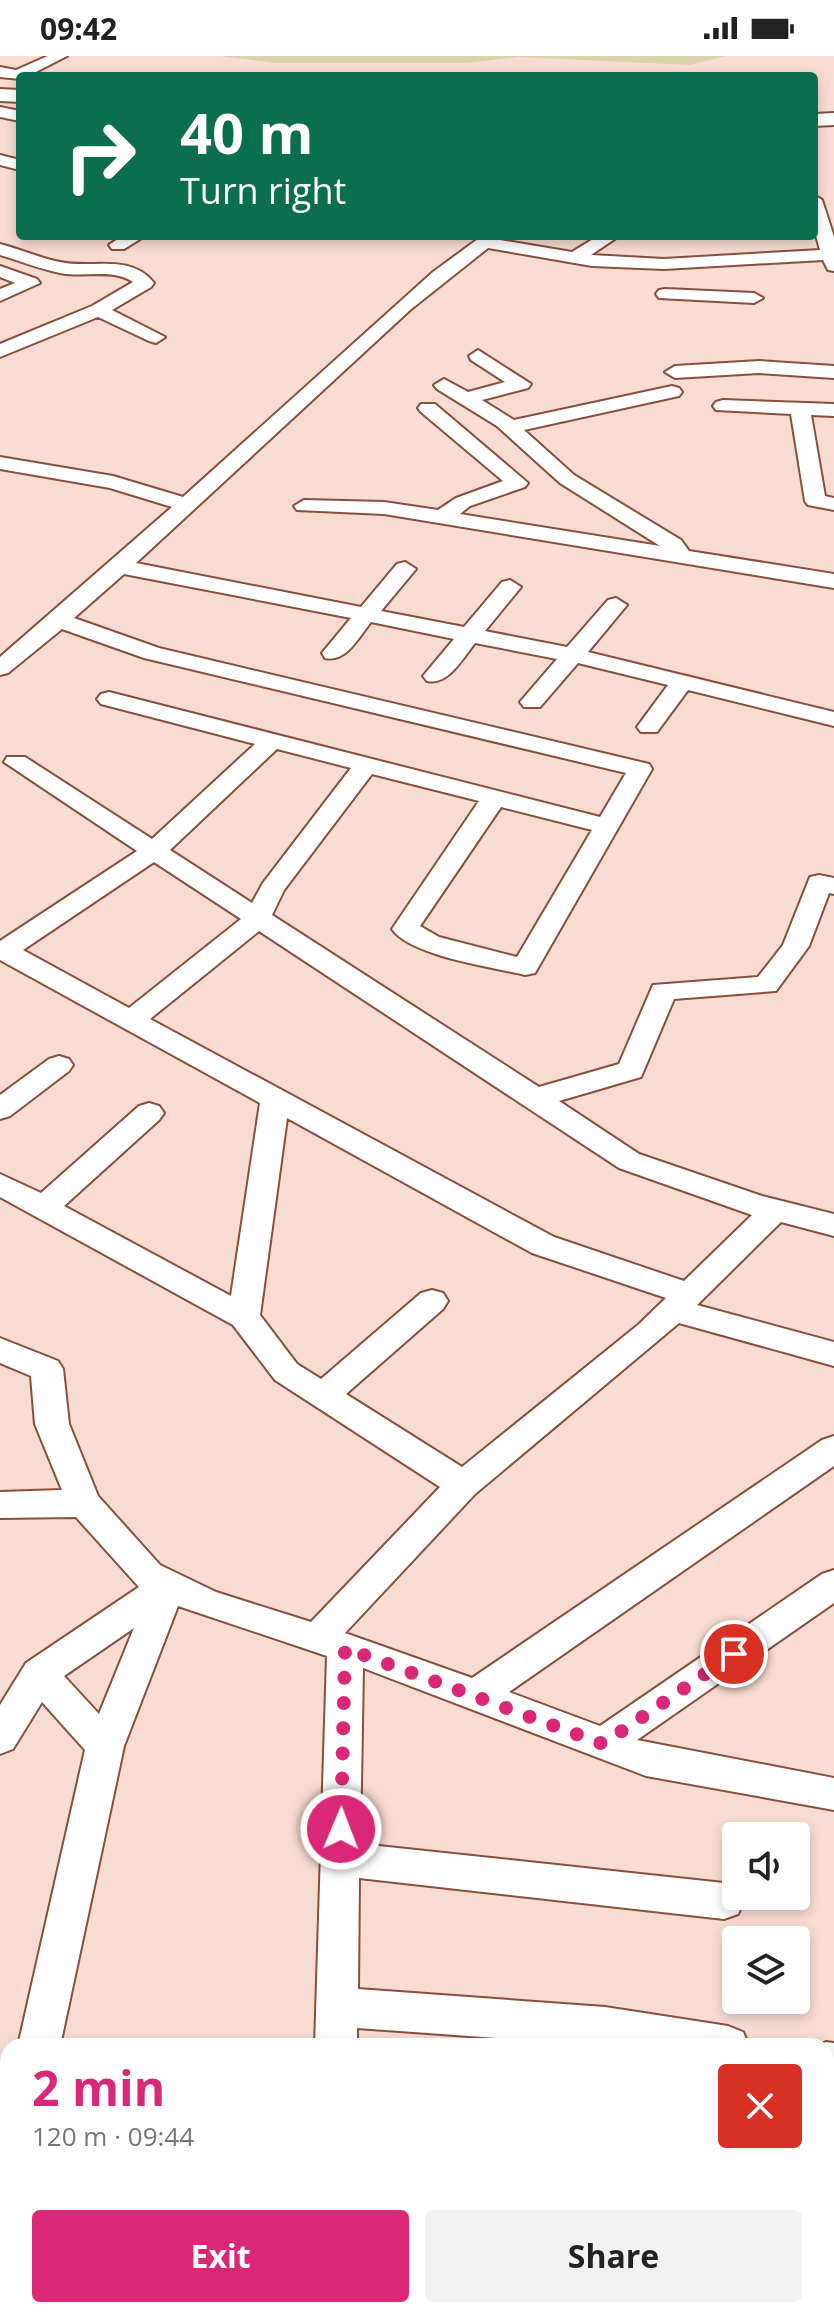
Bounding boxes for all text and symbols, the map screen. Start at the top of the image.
text: 09:42 [40,8,117,49]
text: 40 m [180,94,314,170]
icon: right [48,104,152,208]
text: Turn right [180,166,346,215]
pin [700,1620,768,1688]
icon: arrive [712,1632,756,1676]
position arrow [299,1787,383,1871]
map controls [722,1822,810,2014]
button: sound [722,1822,810,1910]
button: layers [722,1926,810,2014]
text: 2 min [32,2055,165,2120]
button: close [718,2064,802,2148]
text: 120 m · 09:44 [32,2118,194,2154]
button: Exit [32,2210,409,2302]
button: Share [425,2210,802,2302]

